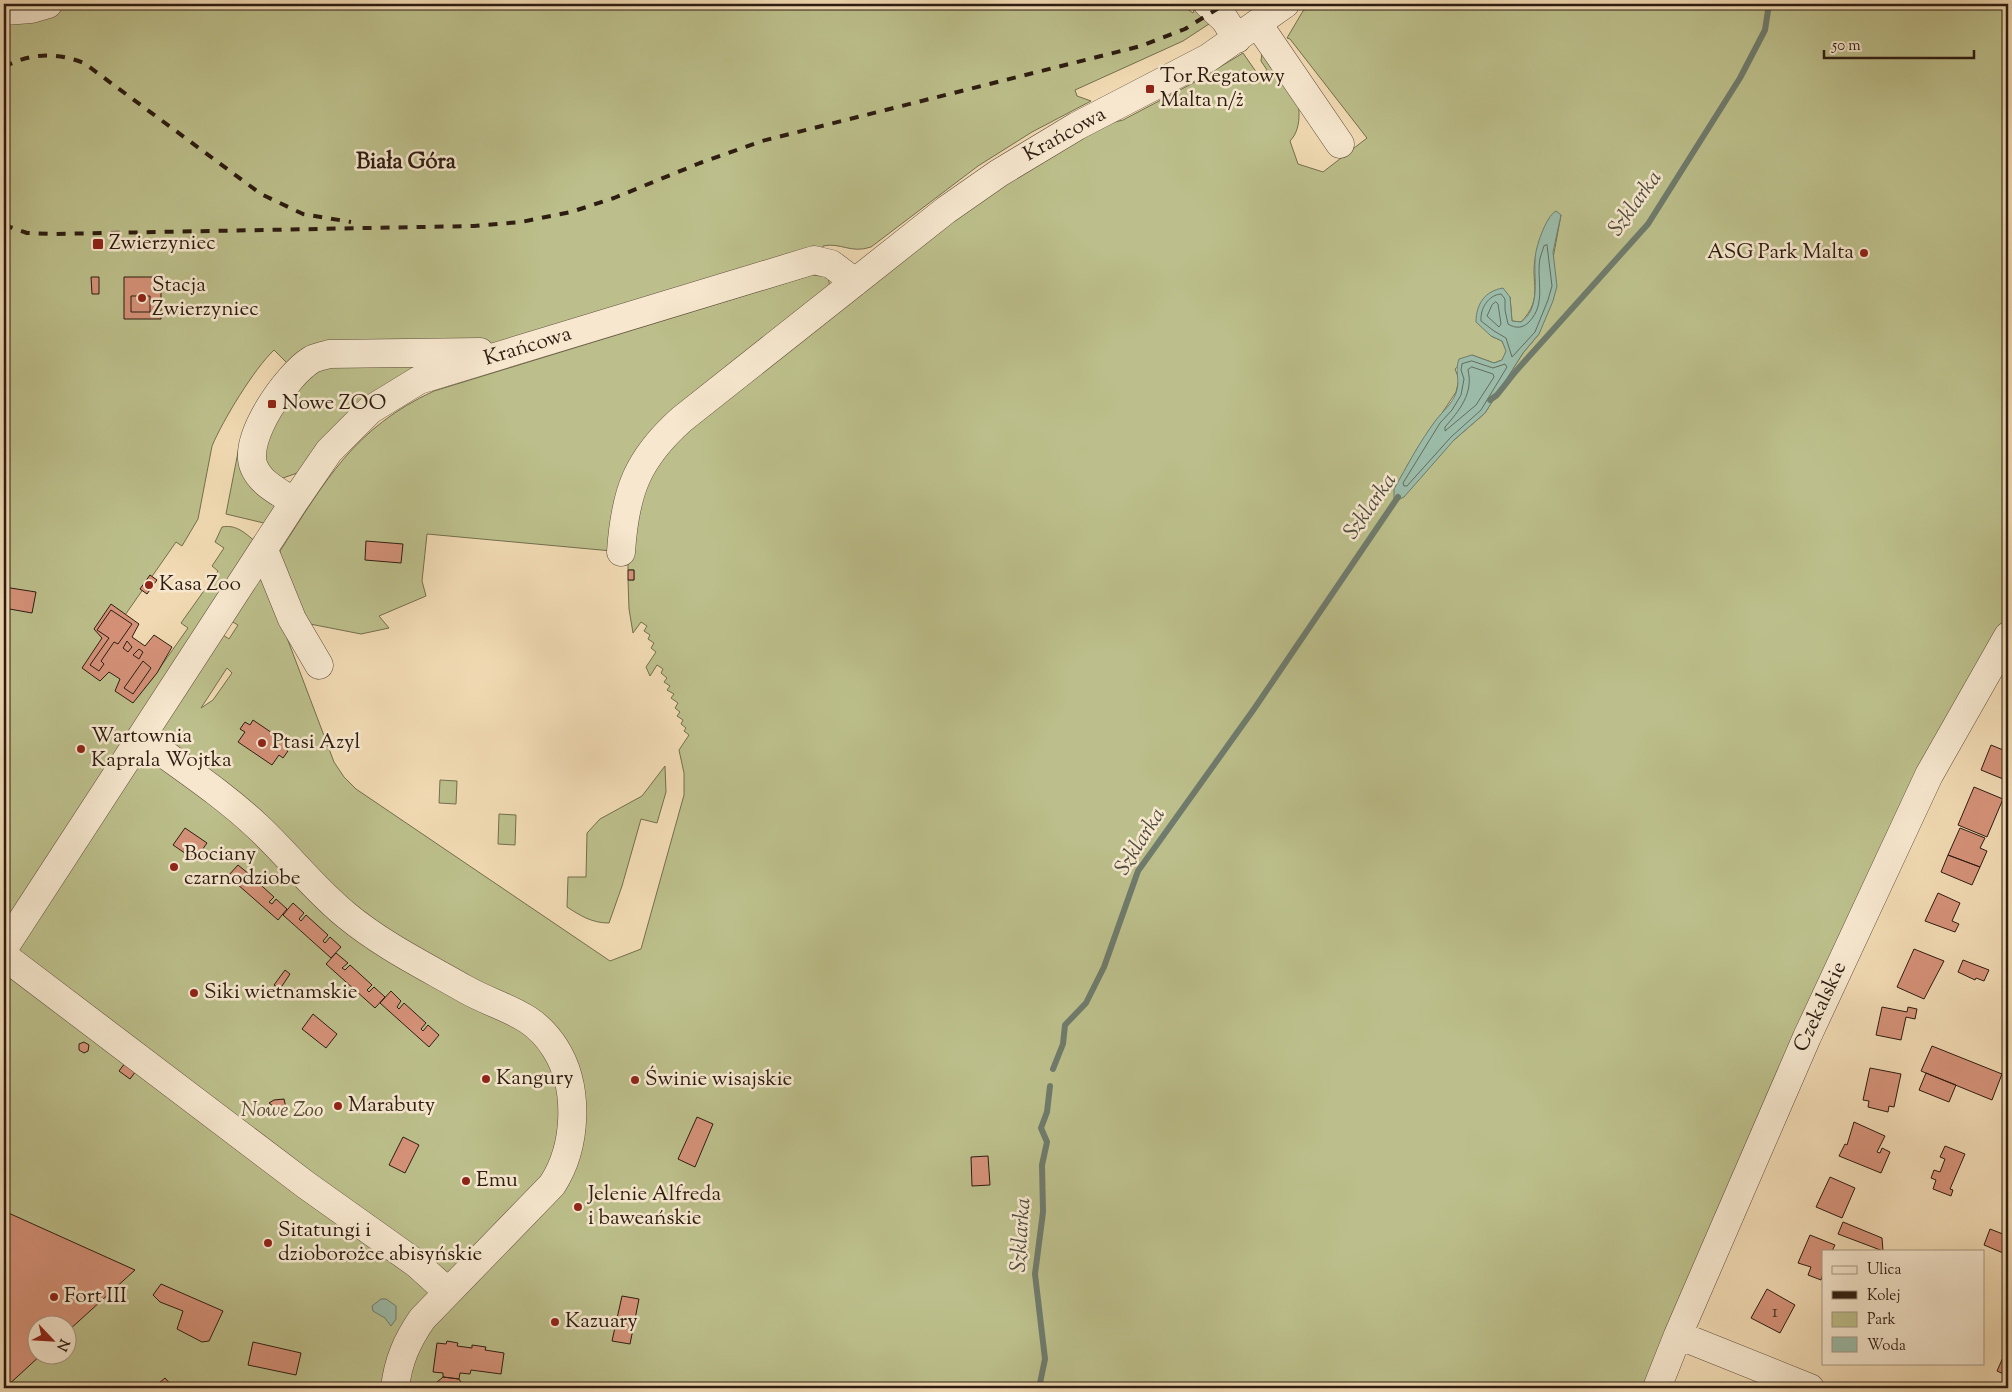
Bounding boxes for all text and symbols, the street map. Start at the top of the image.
scale bar [1824,28,1974,60]
text: 50 m [1831,36,1861,57]
place label: Tor Regatowy Malta n/ż [1160,62,1285,116]
marker: Tor Regatowy Malta n/ż [1144,83,1156,95]
street label: Krańcowa [1018,100,1112,170]
district label: Biała Góra [356,147,457,179]
water label: Szklarka [1601,165,1671,243]
place label: Zwierzyniec [109,229,216,259]
marker: Zwierzyniec [91,237,105,251]
place label: ASG Park Malta [1707,238,1854,268]
marker: ASG Park Malta [1858,247,1870,259]
place label: Stacja Zwierzyniec [152,271,259,325]
marker: Stacja Zwierzyniec [136,292,148,304]
street label: Krańcowa [480,319,576,375]
place label: Nowe ZOO [282,389,386,419]
marker: Nowe ZOO [266,398,278,410]
water label: Szklarka [1337,467,1405,547]
place label: Kasa Zoo [159,570,241,600]
marker: Kasa Zoo [143,579,155,591]
place label: Wartownia Kaprala Wojtka [91,722,232,776]
place label: Ptasi Azyl [272,728,360,758]
marker: Ptasi Azyl [256,737,268,749]
marker: Wartownia Kaprala Wojtka [75,743,87,755]
water label: Szklarka [1108,802,1174,882]
place label: Bociany czarnodziobe [184,840,301,894]
marker: Bociany czarnodziobe [168,861,180,873]
street label: Czekalskie [1787,957,1855,1057]
place label: Siki wietnamskie [204,978,358,1008]
marker: Siki wietnamskie [188,987,200,999]
place label: Kangury [496,1064,574,1094]
place label: Świnie wisajskie [645,1065,792,1095]
marker: Kangury [480,1073,492,1085]
marker: Świnie wisajskie [629,1074,641,1086]
place label: Marabuty [348,1091,436,1121]
park label: Nowe Zoo [241,1096,323,1126]
marker: Marabuty [332,1100,344,1112]
place label: Emu [476,1166,518,1196]
marker: Emu [460,1175,472,1187]
place label: Jelenie Alfreda i baweańskie [587,1180,721,1234]
water label: Szklarka [1003,1197,1041,1273]
marker: Jelenie Alfreda i baweańskie [572,1201,584,1213]
place label: Sitatungi i dzioborożce abisyńskie [278,1216,482,1270]
marker: Sitatungi i dzioborożce abisyńskie [262,1237,274,1249]
legend [1822,1250,1984,1364]
text: Ulica [1867,1260,1901,1281]
place label: Fort III [64,1282,127,1312]
text: Kolej [1867,1286,1900,1307]
marker: Fort III [48,1291,60,1303]
house number: 1 [1772,1299,1779,1326]
place label: Kazuary [565,1307,638,1337]
text: Park [1867,1310,1896,1331]
north arrow [28,1314,78,1364]
marker: Kazuary [549,1316,561,1328]
text: N [51,1335,73,1354]
text: Woda [1867,1336,1906,1357]

